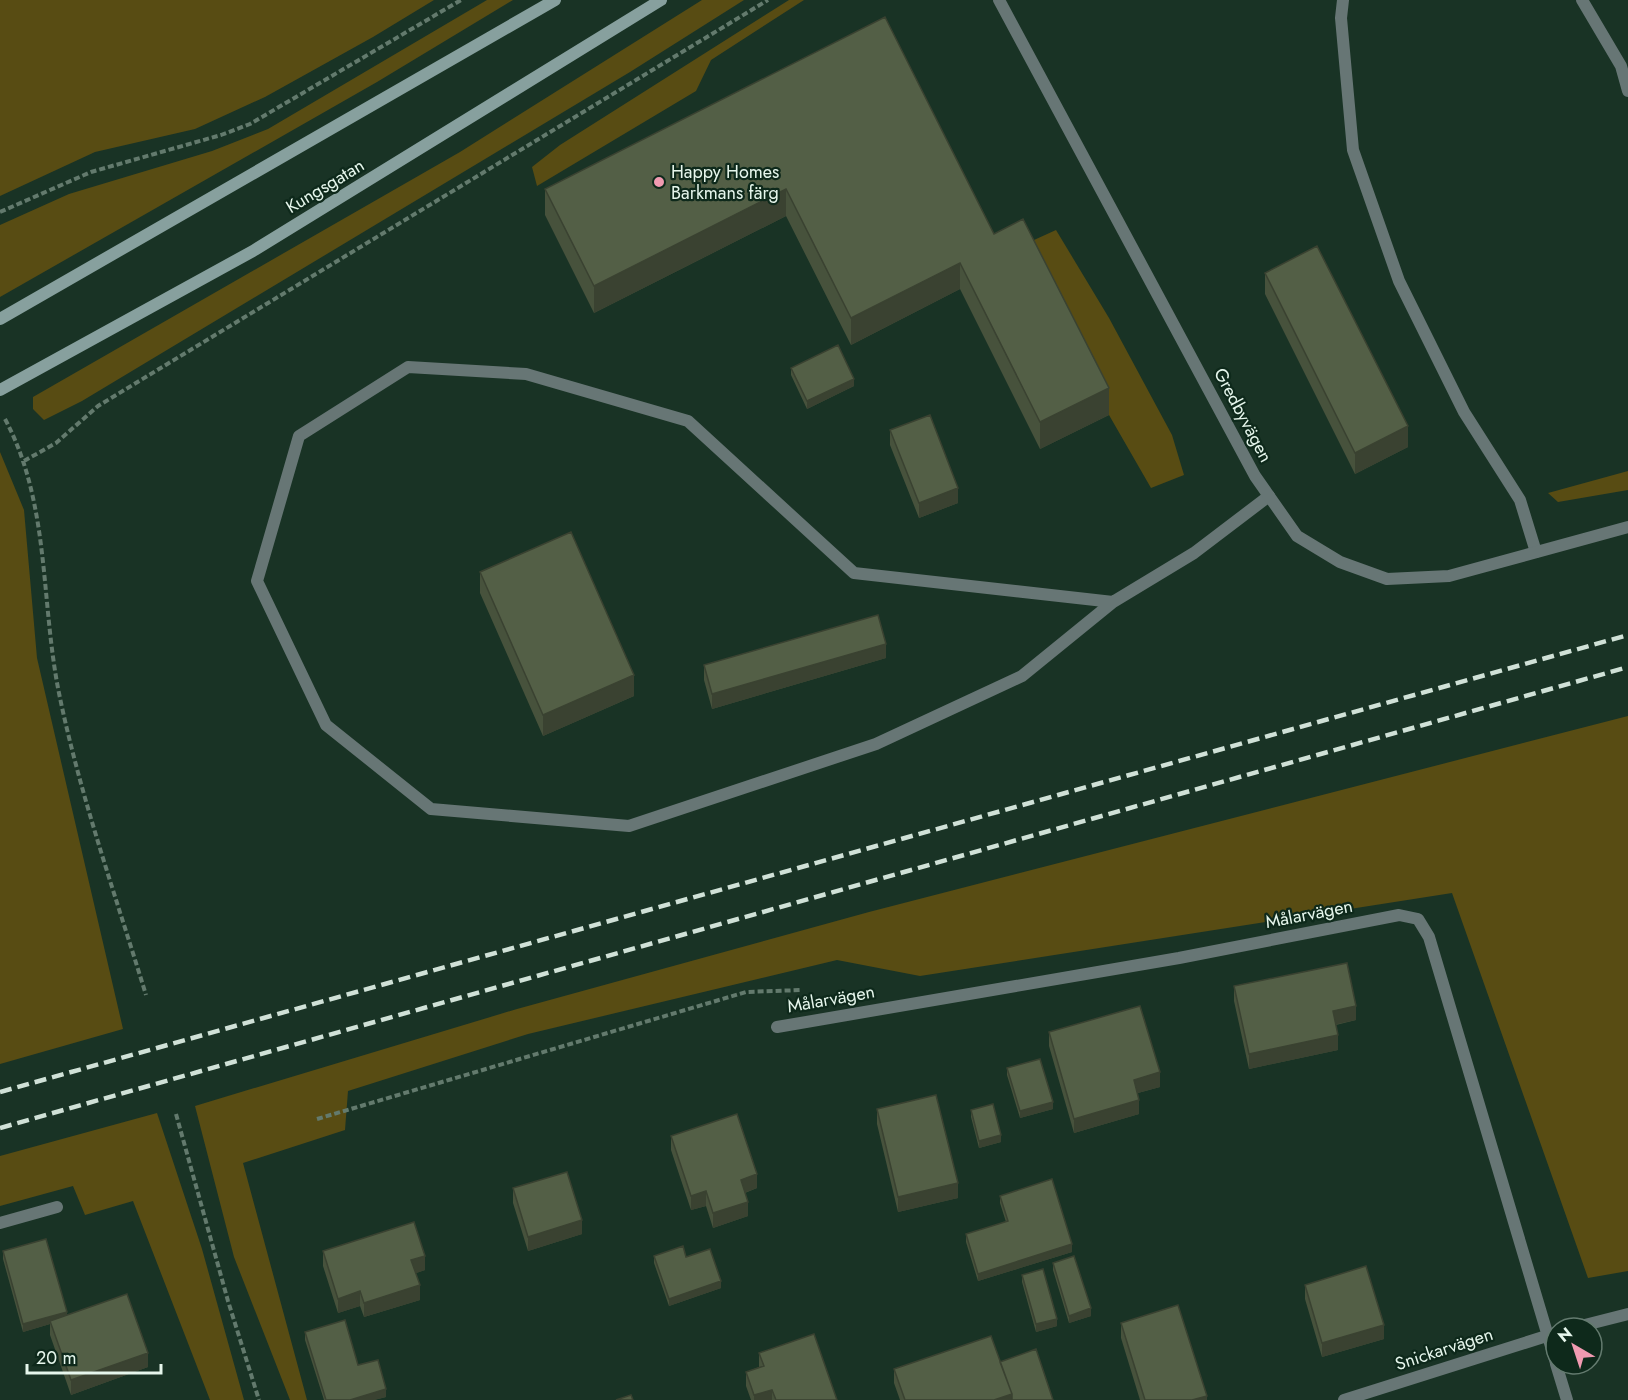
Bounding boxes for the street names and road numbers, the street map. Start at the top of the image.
street label: Kungsgatan [281,152,369,220]
street label: Gredbyvägen [1207,363,1279,467]
street label: Målarvägen [1263,893,1355,935]
street label: Målarvägen [785,979,877,1019]
street label: Snickarvägen [1392,1321,1496,1377]

